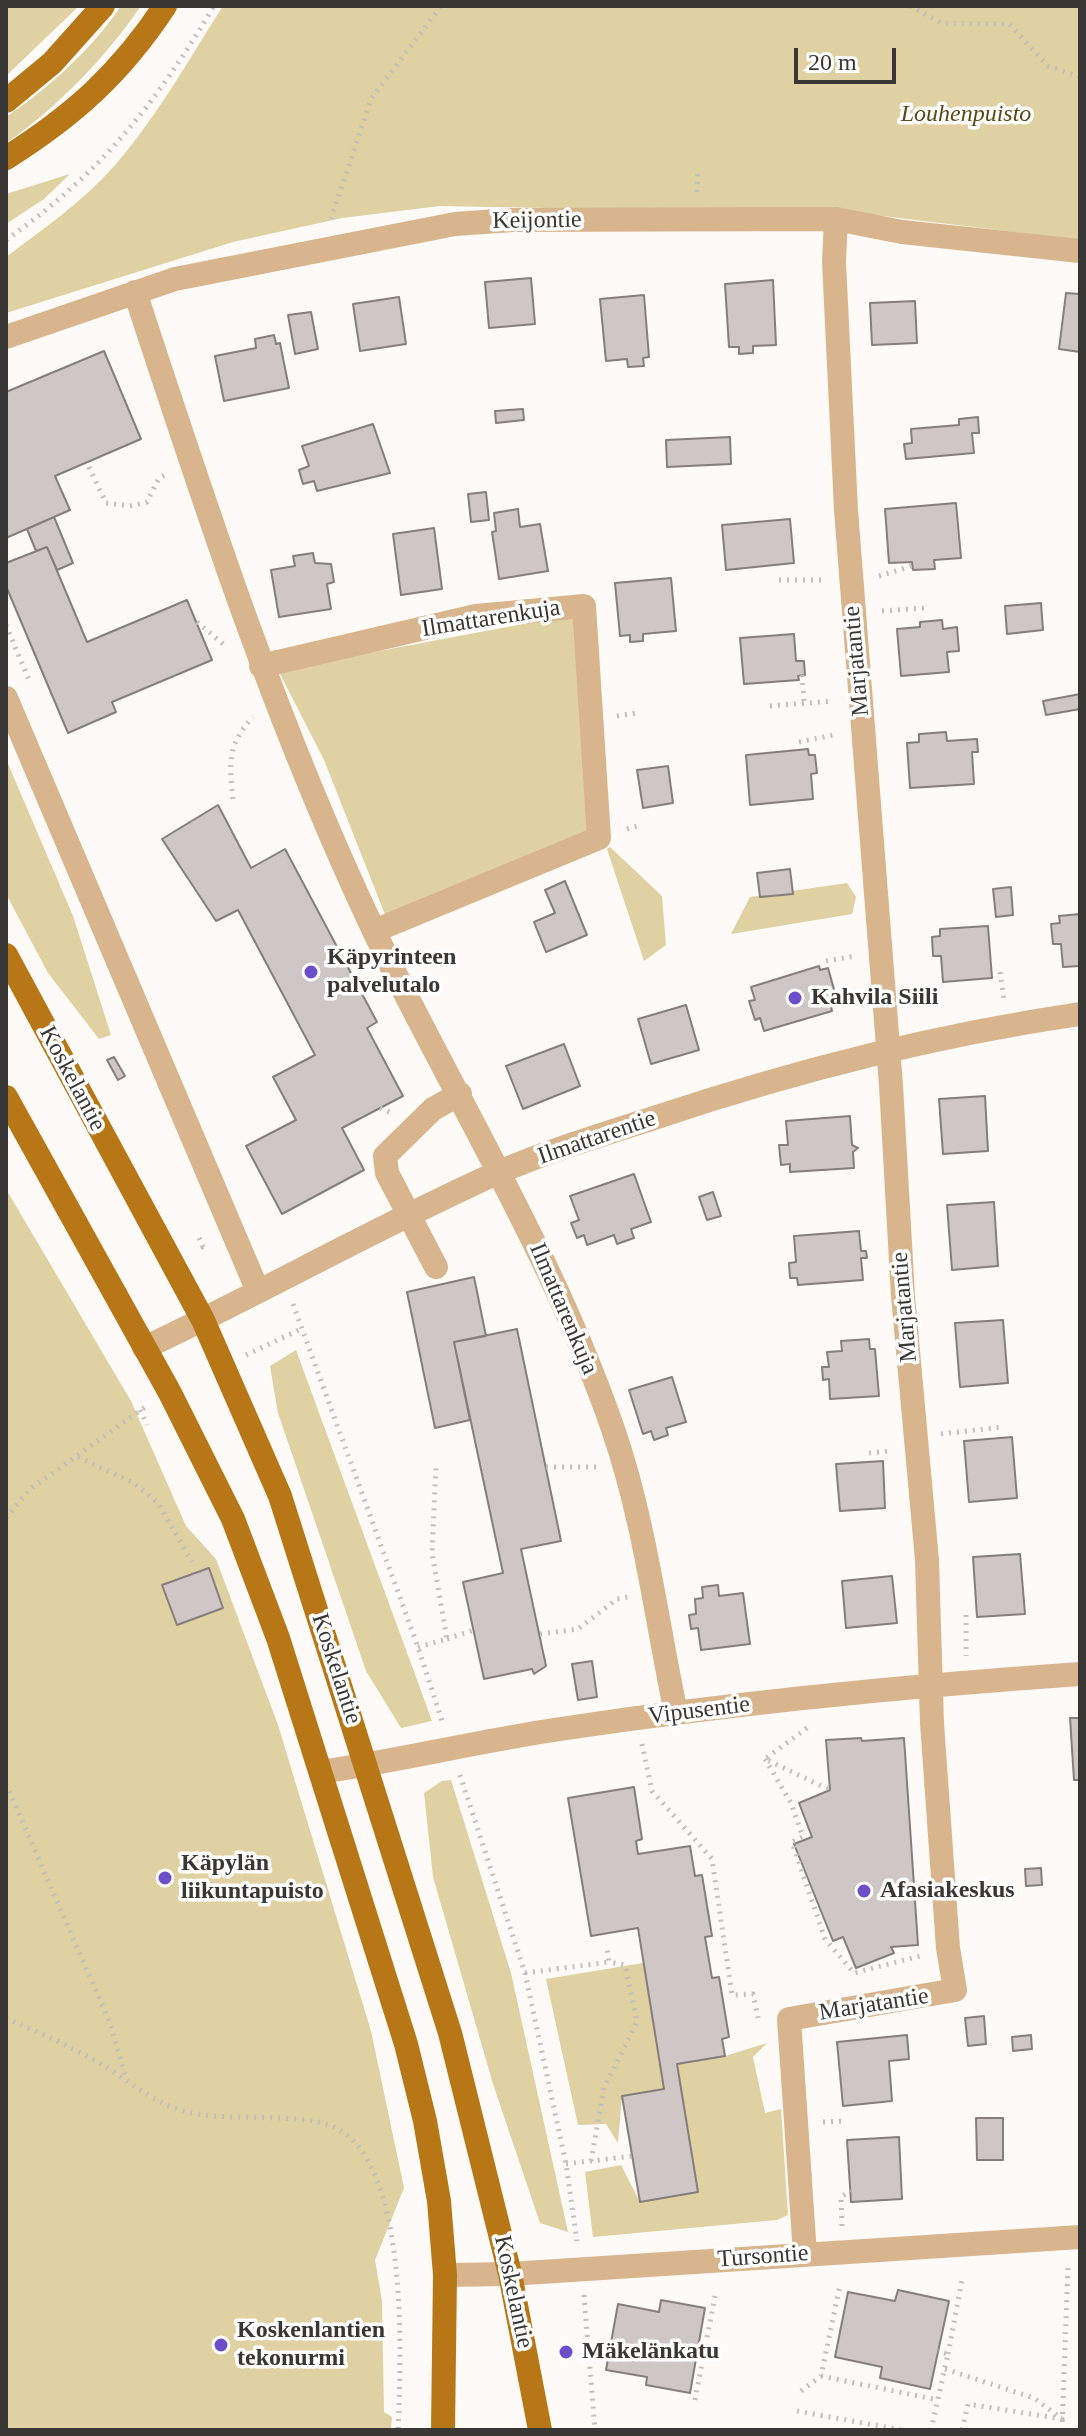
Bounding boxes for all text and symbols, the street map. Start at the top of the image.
scale bar [798,32,900,82]
text: 20 m [808,49,857,75]
park label: Louhenpuisto [901,101,1031,129]
street label: Keijontie [492,206,582,236]
street label: Ilmattarenkuja [420,594,562,644]
street label: Marjatantie [838,605,876,717]
place label: Käpyrinteen palvelutalo [327,944,456,1000]
marker: Käpyrinteen palvelutalo [302,963,320,981]
place label: Kahvila Siili [811,984,938,1012]
marker: Kahvila Siili [786,989,804,1007]
street label: Koskelantie [32,1022,112,1136]
street label: Ilmattarentie [534,1104,660,1172]
street label: Ilmattarenkuja [522,1239,604,1379]
street label: Marjatantie [886,1251,924,1363]
street label: Koskelantie [305,1610,367,1728]
street label: Vipusentie [646,1690,752,1732]
place label: Käpylän liikuntapuisto [181,1850,324,1906]
marker: Käpylän liikuntapuisto [156,1869,174,1887]
place label: Afasiakeskus [880,1877,1015,1905]
marker: Afasiakeskus [855,1882,873,1900]
street label: Marjatantie [817,1982,931,2028]
street label: Koskelantie [487,2233,539,2351]
street label: Tursontie [717,2239,809,2275]
place label: Koskenlantien tekonurmi [237,2317,385,2373]
marker: Koskenlantien tekonurmi [212,2336,230,2354]
place label: Mäkelänkatu [582,2338,719,2366]
marker: Mäkelänkatu [557,2343,575,2361]

